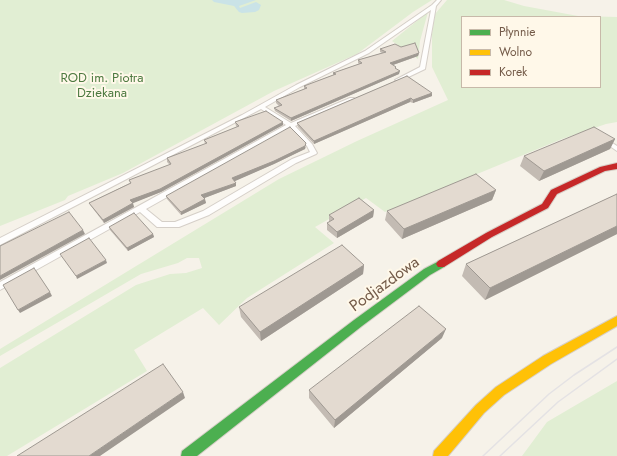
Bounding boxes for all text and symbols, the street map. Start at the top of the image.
legend [461,16,601,88]
text: Płynnie [499,23,536,41]
text: Wolno [499,43,532,61]
text: Korek [499,63,527,81]
park label: ROD im. Piotra Dziekana [60,71,144,102]
street label: Podjazdowa [346,253,424,317]

